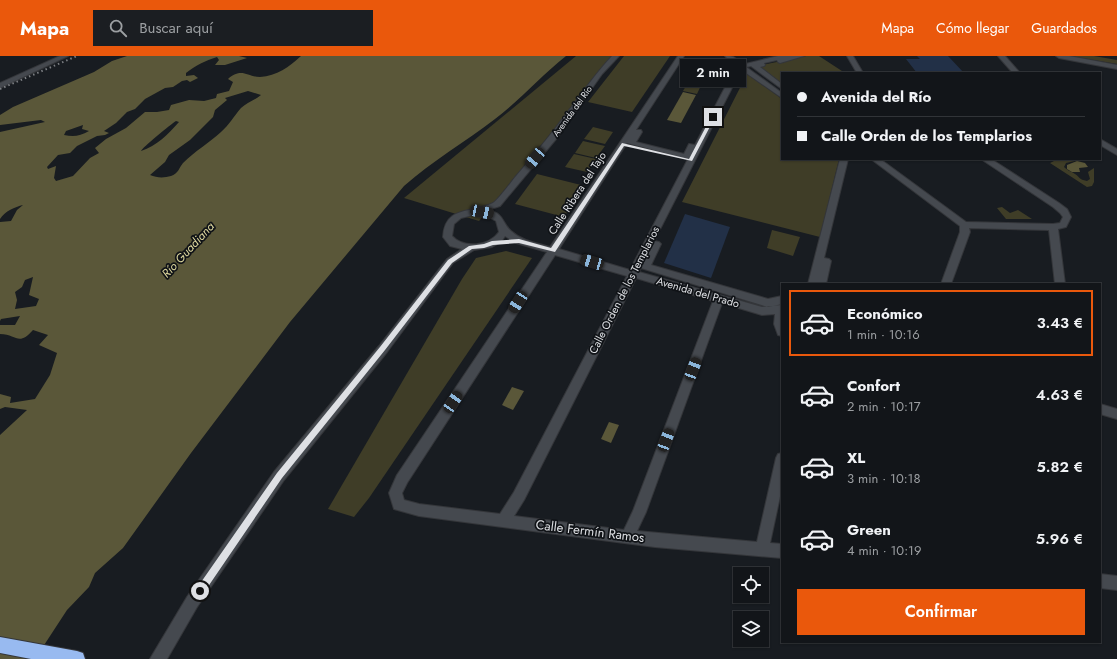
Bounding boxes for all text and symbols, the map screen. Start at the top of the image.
search box [93,10,373,46]
text: Mapa [20,15,69,42]
icon: search [107,17,129,39]
text: Buscar aquí [139,17,213,39]
text: Mapa [881,18,914,38]
text: Cómo llegar [936,18,1009,38]
text: Guardados [1031,18,1097,38]
callout: 2 min [680,59,746,87]
text: 2 min [696,63,730,82]
street label: Avenida del Río [549,83,595,139]
text: Avenida del Río [821,86,931,108]
route end [704,108,722,126]
text: Calle Orden de los Templarios [821,125,1032,147]
car [523,145,547,171]
street label: Calle Ribera del Tajo [544,148,610,238]
car [469,204,495,220]
water label: Río Guadiana [157,218,219,282]
street label: Calle Orden de los Templarios [585,223,663,357]
car [579,253,605,271]
street label: Avenida del Prado [655,273,741,311]
car [506,289,530,315]
text: Económico [847,303,922,325]
icon: car [799,305,835,341]
text: 3.43 € [1037,312,1083,334]
text: 1 min · 10:16 [847,325,920,344]
car [683,356,703,382]
text: Confort [847,375,900,397]
icon: car [799,377,835,413]
text: 4.63 € [1036,384,1083,406]
car [441,389,465,415]
text: 2 min · 10:17 [847,397,921,416]
car [656,427,676,453]
text: XL [847,447,865,469]
icon: car [799,449,835,485]
text: 5.82 € [1037,456,1083,478]
text: 3 min · 10:18 [847,469,921,488]
street label: Calle Fermín Ramos [535,515,645,547]
text: Green [847,519,891,541]
icon: car [799,521,835,557]
text: 5.96 € [1036,528,1083,550]
text: 4 min · 10:19 [847,541,921,560]
map controls [733,567,769,647]
button: locate [733,567,769,603]
route start [191,582,209,600]
button: Confirmar [797,589,1085,635]
button: layers [733,611,769,647]

